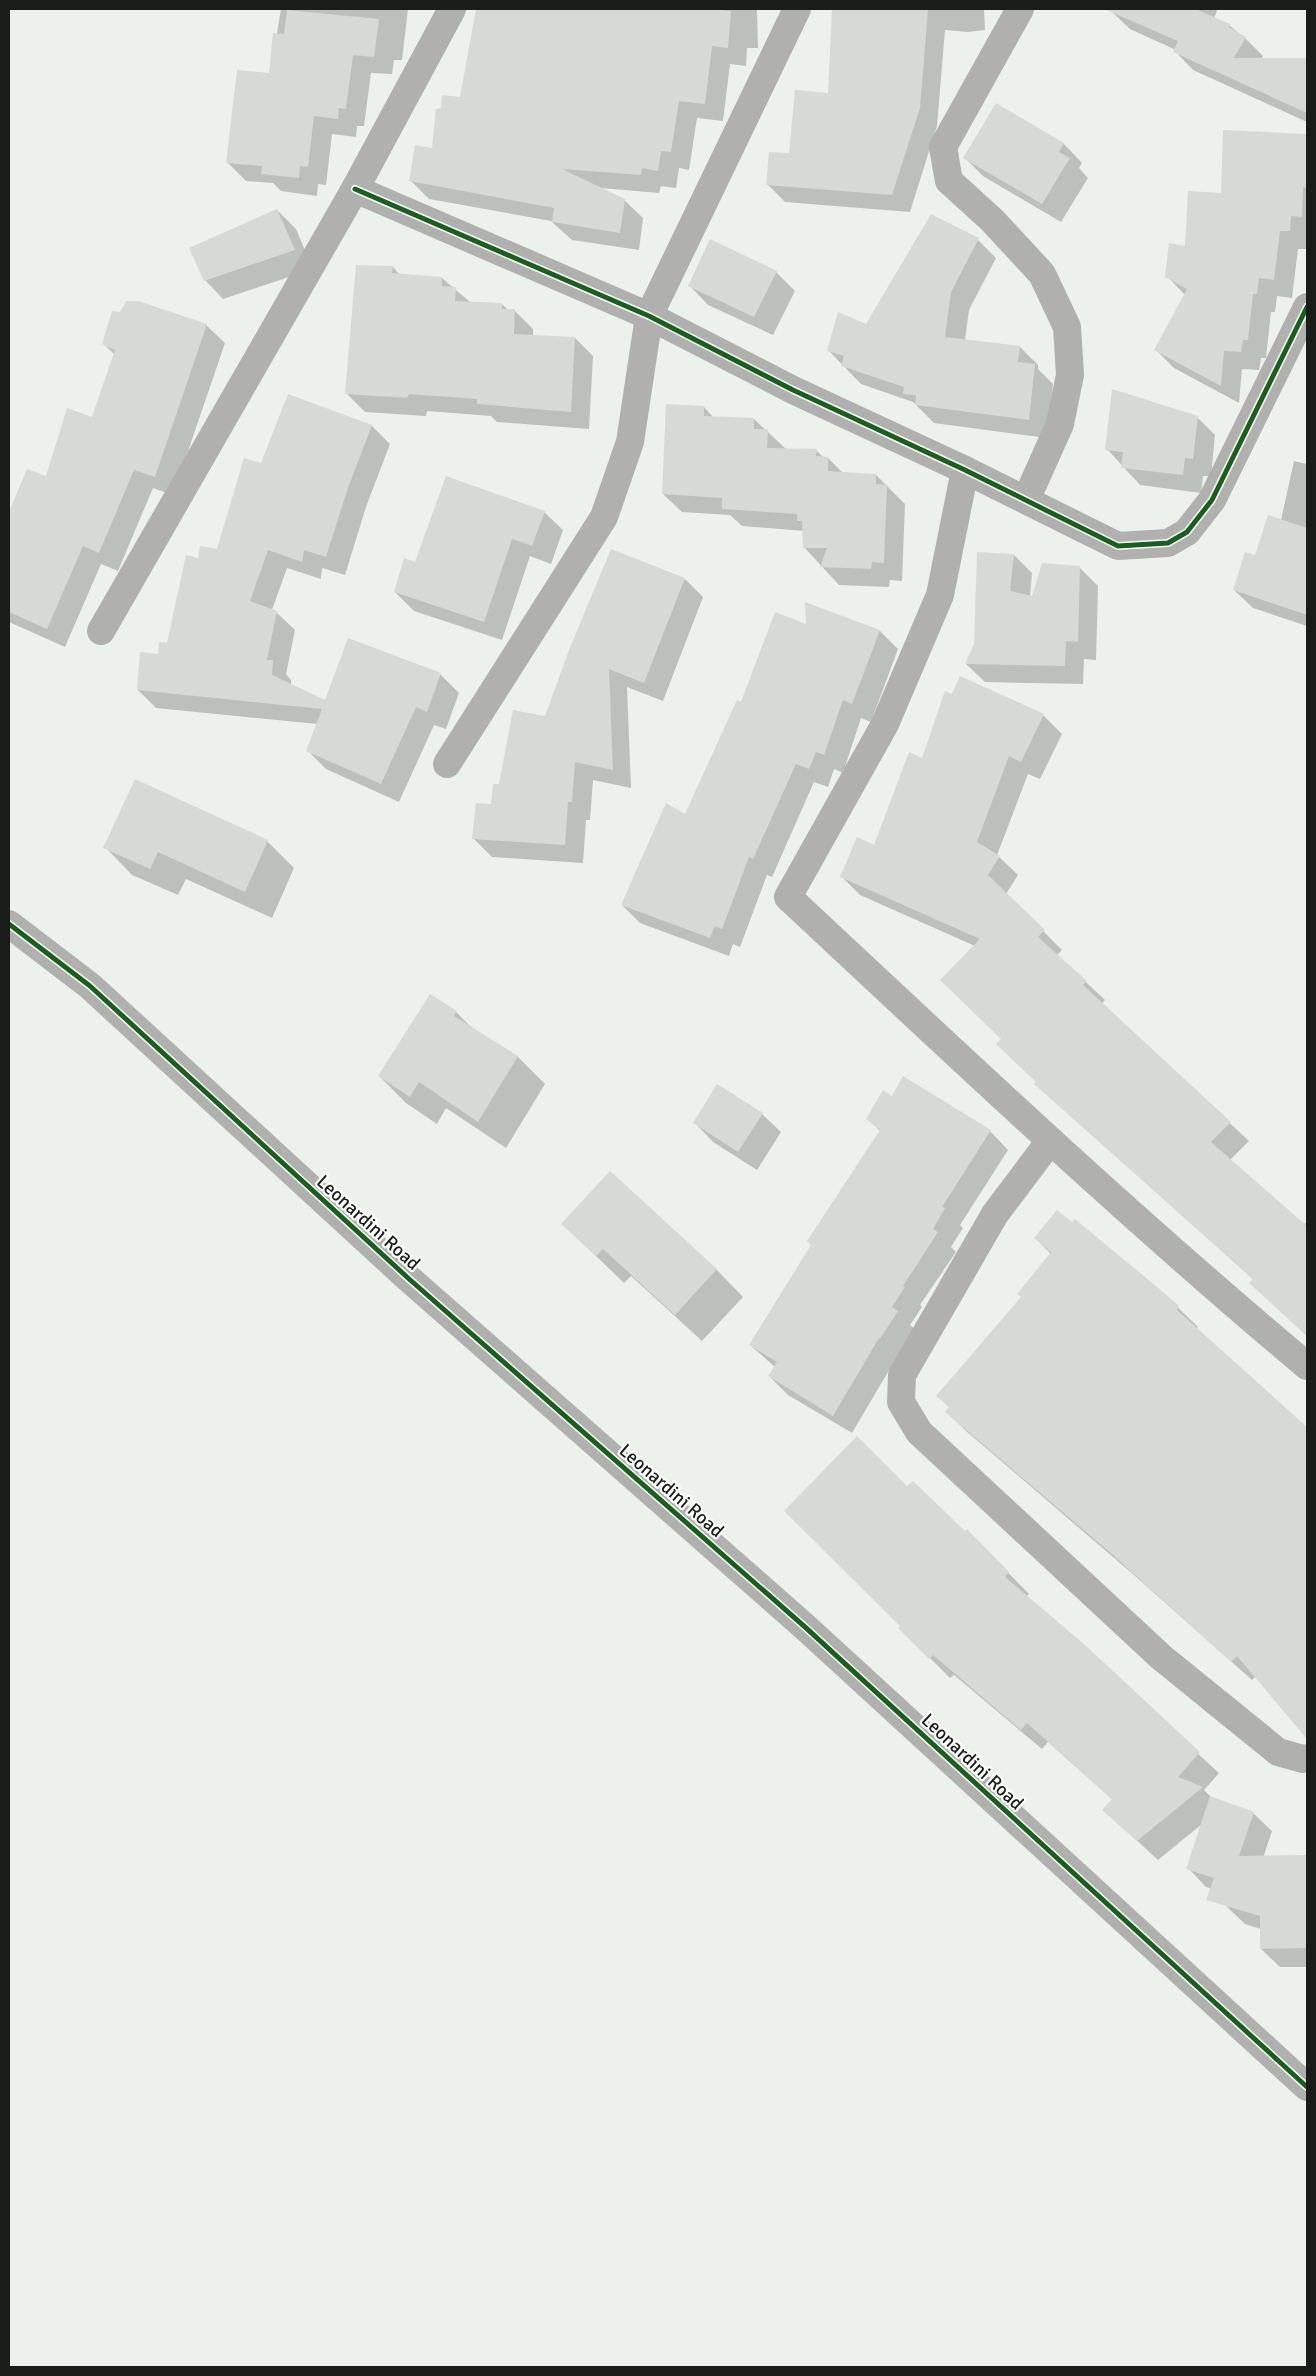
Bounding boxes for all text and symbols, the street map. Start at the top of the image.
street label: Leonardini Road [312,1170,425,1276]
street label: Leonardini Road [614,1439,729,1543]
street label: Leonardini Road [916,1708,1028,1815]

